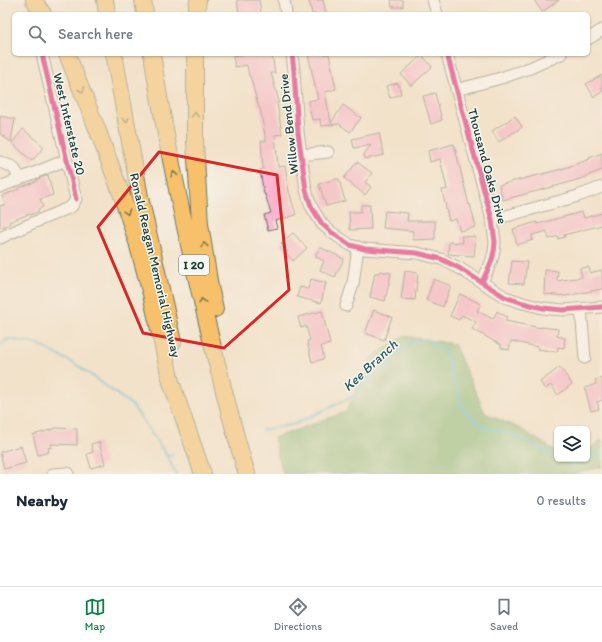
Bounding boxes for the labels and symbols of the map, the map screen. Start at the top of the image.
street label: West Interstate 20 [50,71,89,177]
street label: Willow Bend Drive [276,73,301,175]
one-way arrow [77,87,85,94]
street label: Thousand Oaks Drive [465,107,510,226]
one-way arrow [191,112,199,118]
one-way arrow [121,117,129,123]
street label: Ronald Reagan Memorial Highway [127,171,184,359]
one-way arrow [170,171,179,177]
one-way arrow [123,208,131,215]
one-way arrow [200,241,208,248]
road number: I 20 [179,255,209,275]
one-way arrow [198,298,207,305]
water label: Kee Branch [339,335,402,395]

